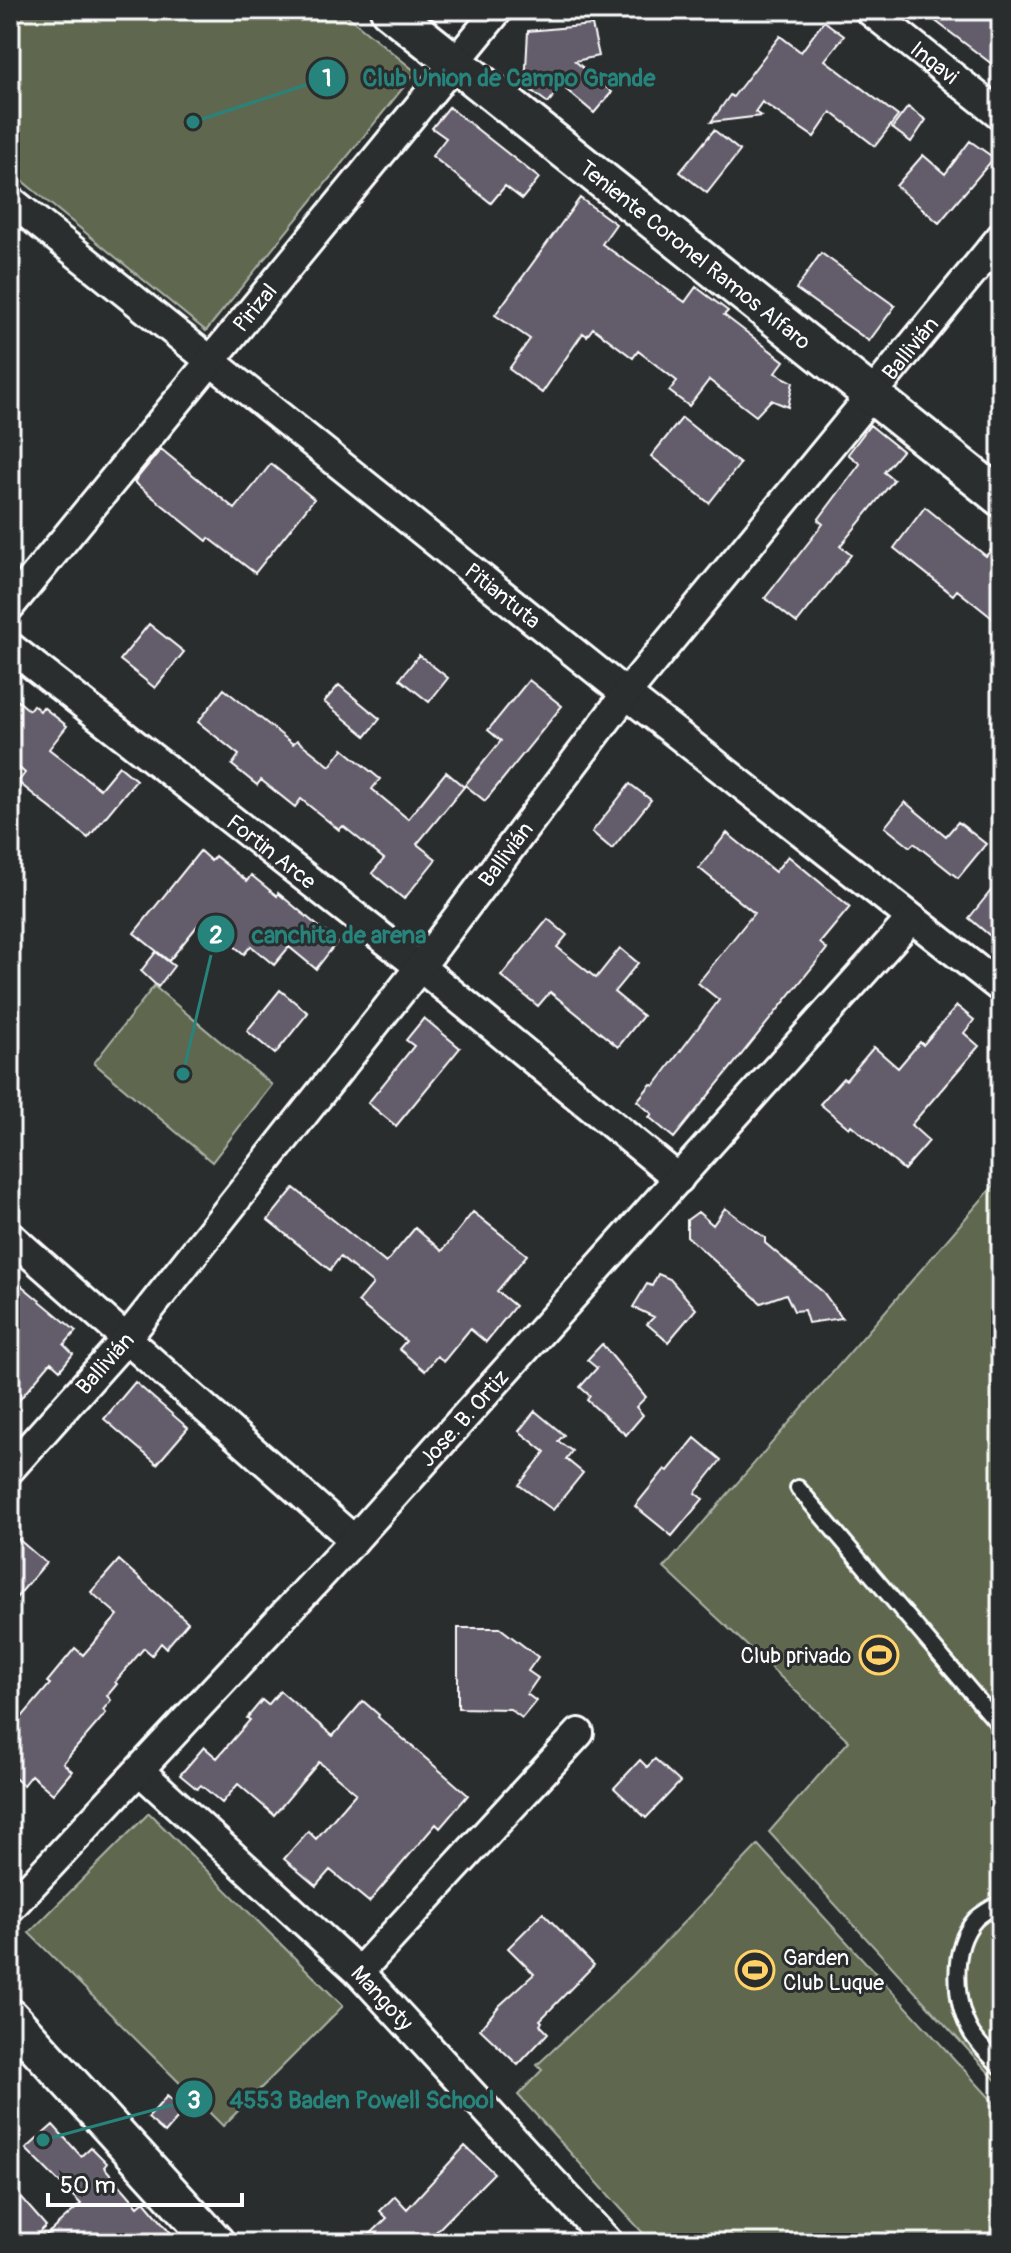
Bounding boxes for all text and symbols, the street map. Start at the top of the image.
street label: Ingavi [904,35,964,91]
callout: Club Union de Campo Grande [307,54,672,102]
text: 1 [322,64,332,93]
text: Club Union de Campo Grande [363,64,657,93]
street label: Teniente Coronel Ramos Alfaro [573,154,817,356]
street label: Pirizal [227,278,284,338]
street label: Ballivián [876,311,945,386]
street label: Pitiantuta [459,557,546,635]
street label: Fortin Arce [221,808,322,896]
street label: Ballivián [473,816,540,893]
callout: canchita de arena [196,910,442,958]
text: 2 [209,921,223,950]
text: canchita de arena [251,921,426,950]
street label: Ballivián [70,1327,140,1401]
street label: Jose. B. Ortiz [414,1364,515,1473]
sports icon: Club privado [858,1634,900,1676]
place label: Club privado [740,1642,851,1670]
place label: Garden Club Luque [783,1944,884,1997]
sports icon: Garden Club Luque [734,1949,776,1991]
street label: Mangoty [345,1960,419,2037]
callout: 4553 Baden Powell School [174,2075,511,2123]
text: 3 [187,2086,201,2115]
text: 4553 Baden Powell School [230,2086,494,2115]
scale bar [48,2157,242,2207]
text: 50 m [60,2171,116,2200]

